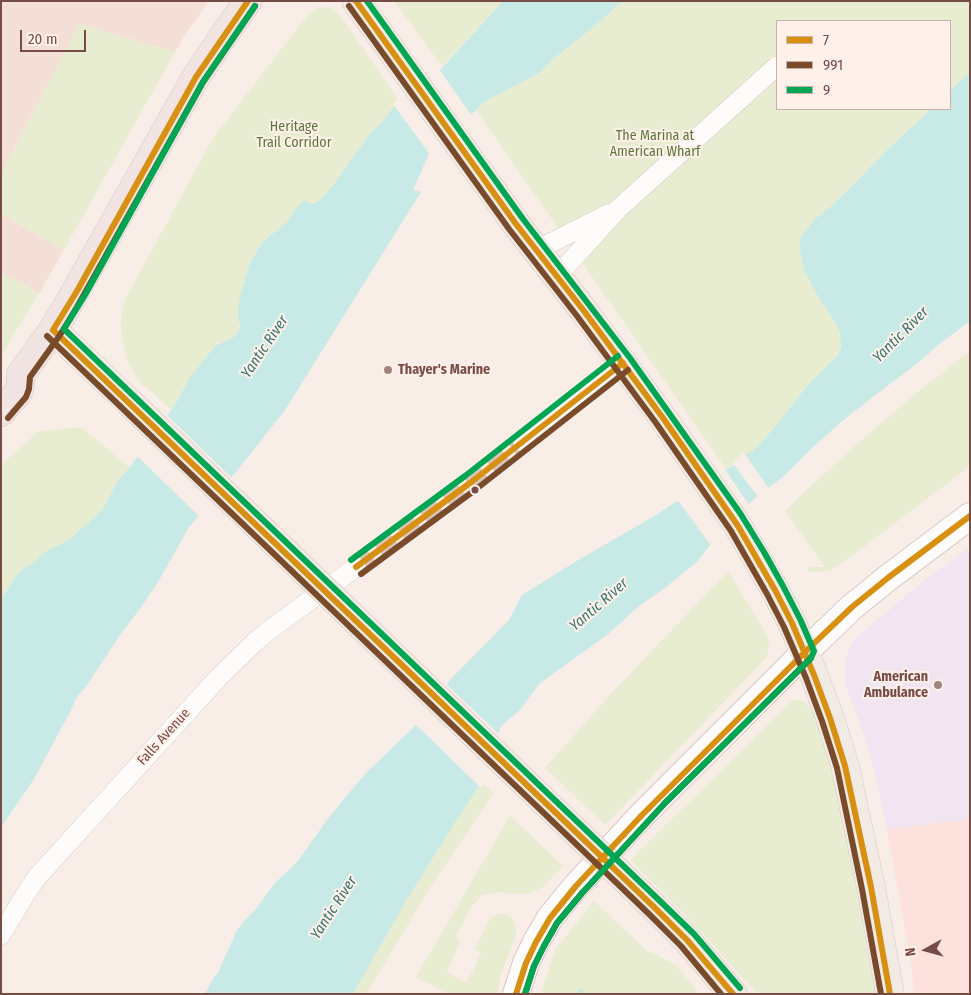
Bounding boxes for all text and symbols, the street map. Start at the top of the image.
scale bar [22,20,89,52]
legend [776,20,951,110]
text: 20 m [28,30,58,48]
text: 7 [823,31,829,49]
text: 991 [823,56,843,74]
text: 9 [823,81,830,99]
park label: Heritage Trail Corridor [256,119,332,152]
park label: The Marina at American Wharf [610,128,700,160]
water label: Yantic River [869,303,933,367]
water label: Yantic River [238,312,292,382]
place label: Thayer's Marine [398,362,490,378]
marker: Thayer's Marine [382,364,394,376]
unlabelled marker [470,485,480,495]
water label: Yantic River [566,575,632,635]
place label: American Ambulance [864,669,928,702]
marker: American Ambulance [932,679,944,691]
street label: Falls Avenue [134,705,194,769]
water label: Yantic River [307,873,361,943]
north arrow [901,925,951,975]
text: N [902,947,920,957]

